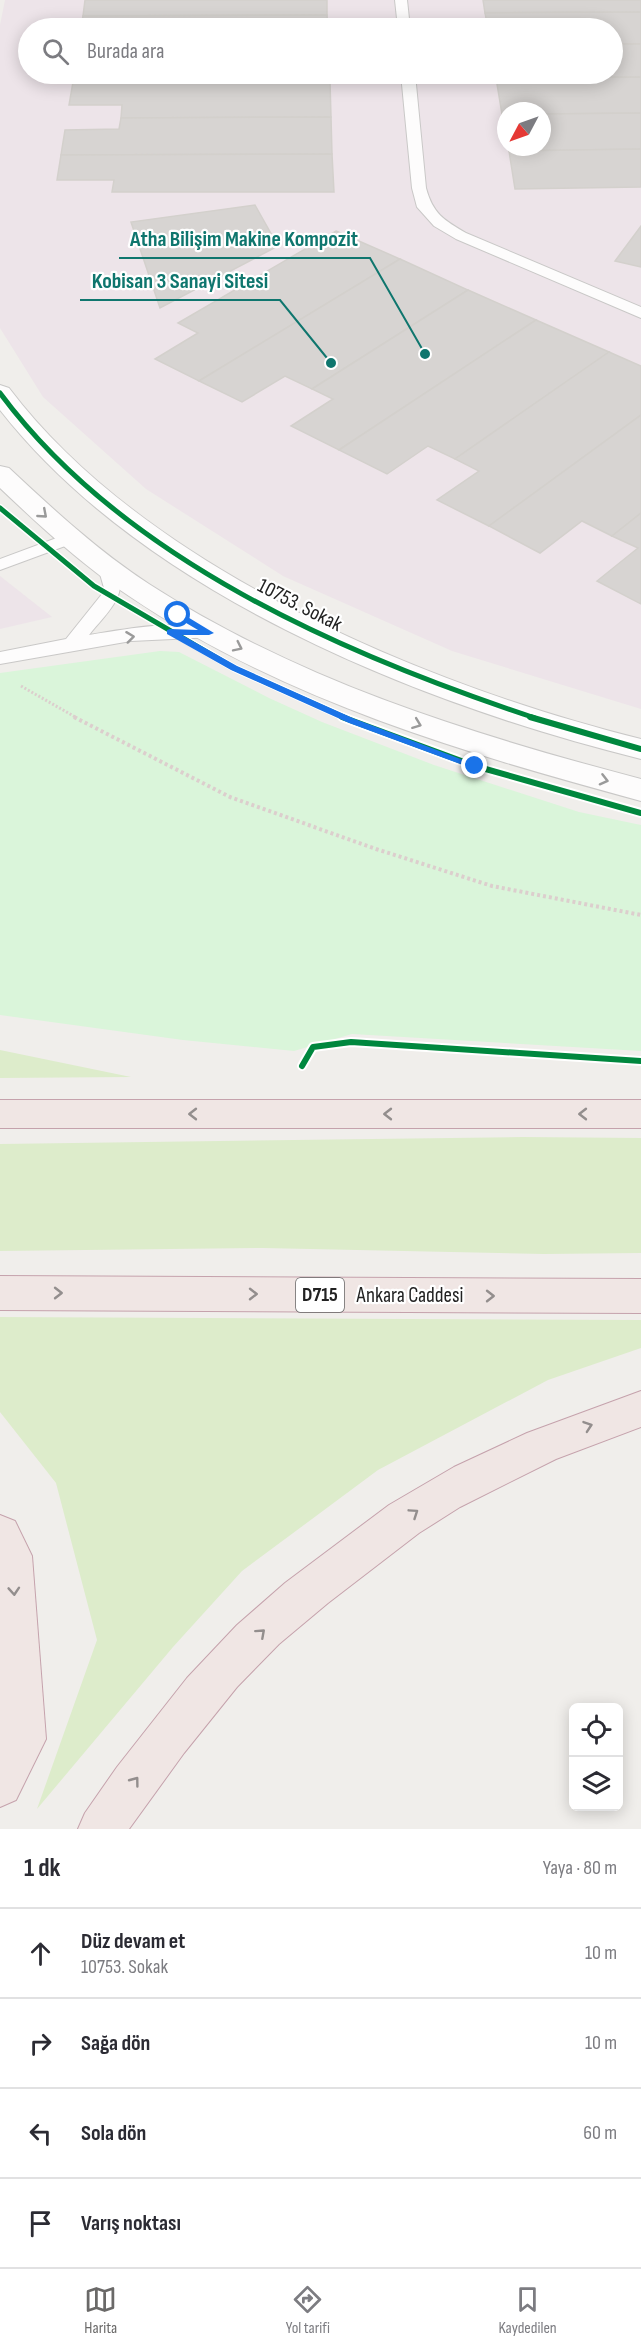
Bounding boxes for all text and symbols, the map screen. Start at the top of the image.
search box [18,18,623,84]
icon: search [39,35,72,68]
text: Burada ara [87,38,164,65]
north arrow [497,102,551,156]
callout: Atha Bilişim Makine Kompozit [119,218,370,258]
text: Atha Bilişim Makine Kompozit [129,226,358,253]
callout: Kobisan 3 Sanayi Sitesi [80,260,280,300]
text: Kobisan 3 Sanayi Sitesi [92,268,268,295]
one-way arrow [36,507,47,518]
street label: 10753. Sokak [254,573,346,637]
route start [164,601,190,627]
one-way arrow [125,631,134,644]
one-way arrow [232,640,243,651]
one-way arrow [411,716,422,729]
route end [461,752,487,778]
one-way arrow [599,773,609,786]
one-way arrow [188,1108,197,1120]
one-way arrow [383,1108,392,1120]
one-way arrow [578,1108,587,1120]
road number: D715 [296,1278,344,1312]
street label: Ankara Caddesi [356,1283,463,1308]
one-way arrow [54,1287,63,1299]
one-way arrow [249,1288,258,1300]
one-way arrow [486,1289,495,1302]
one-way arrow [582,1421,593,1434]
one-way arrow [408,1509,419,1520]
one-way arrow [7,1587,20,1596]
one-way arrow [254,1629,265,1640]
map controls [569,1703,623,1811]
button: locate [569,1703,623,1757]
button: layers [569,1757,623,1811]
one-way arrow [128,1777,139,1788]
text: 1 dk [24,1853,61,1884]
text: Yaya · 80 m [543,1856,617,1880]
text: Düz devam et [81,1928,185,1955]
icon: ahead [24,1937,57,1970]
text: 10 m [585,1941,617,1965]
text: 10753. Sokak [81,1955,168,1979]
icon: right [24,2027,57,2060]
text: Sağa dön [81,2030,150,2057]
text: 10 m [585,2031,617,2055]
icon: left [24,2117,57,2150]
text: Sola dön [81,2120,146,2147]
text: 60 m [583,2121,617,2145]
icon: arrive [24,2207,57,2240]
text: Varış noktası [81,2210,181,2237]
tab: Harita [84,2283,117,2338]
tab: Yol tarifi [286,2283,330,2338]
tab: Kaydedilen [498,2283,557,2338]

